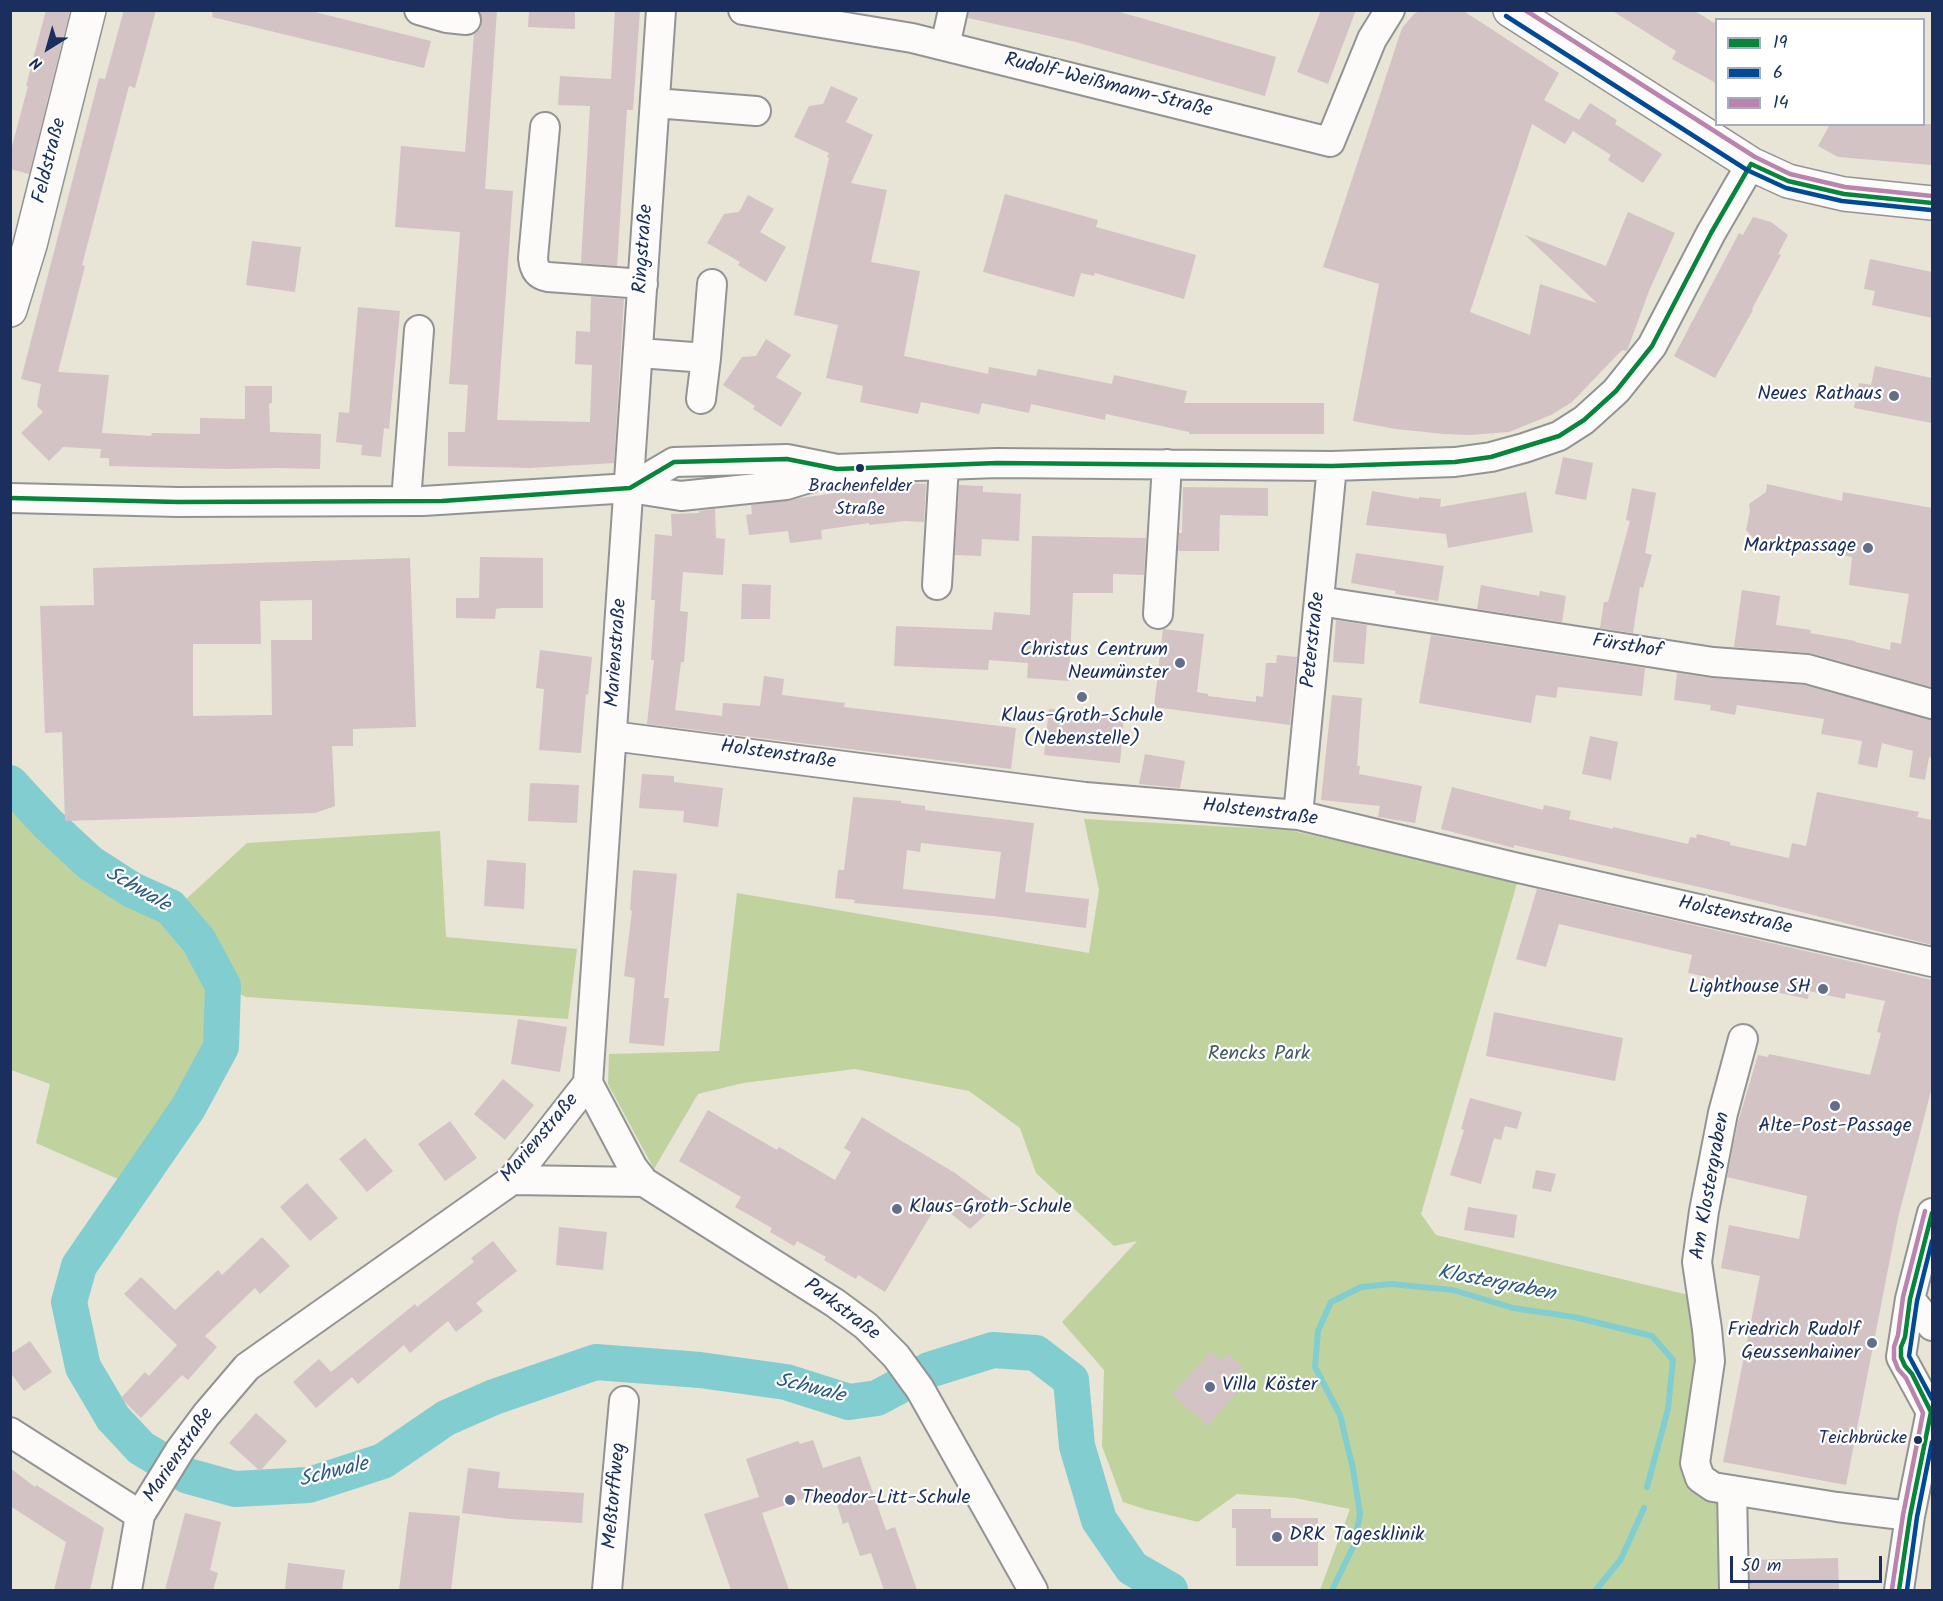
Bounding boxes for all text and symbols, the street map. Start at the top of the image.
north arrow [18,18,78,78]
legend [1715,18,1925,126]
text: 19 [1773,29,1787,58]
street label: Rudolf-Weißmann-Straße [1001,49,1215,125]
text: N [25,50,48,76]
text: 6 [1773,59,1783,88]
text: 14 [1773,89,1789,118]
street label: Feldstraße [29,116,73,206]
street label: Ringstraße [630,203,660,295]
place label: Neues Rathaus [1757,384,1882,408]
marker: Neues Rathaus [1887,389,1901,403]
marker: Brachenfelder Straße [854,462,866,474]
place label: Brachenfelder Straße [808,477,912,520]
place label: Marktpassage [1743,536,1856,560]
marker: Marktpassage [1861,541,1875,555]
street label: Peterstraße [1298,591,1332,689]
street label: Marienstraße [602,598,634,708]
street label: Fürsthof [1590,631,1664,665]
place label: Christus Centrum Neumünster [1020,640,1168,687]
marker: Christus Centrum Neumünster [1173,656,1187,670]
marker: Klaus-Groth-Schule (Nebenstelle) [1075,690,1089,704]
place label: Klaus-Groth-Schule (Nebenstelle) [1001,706,1163,753]
street label: Holstenstraße [719,736,837,776]
street label: Holstenstraße [1201,795,1319,833]
water label: Schwale [100,863,174,919]
street label: Holstenstraße [1676,892,1794,942]
place label: Lighthouse SH [1688,977,1811,1001]
marker: Lighthouse SH [1816,982,1830,996]
park label: Rencks Park [1208,1044,1310,1068]
street label: Marienstraße [497,1089,585,1189]
marker: Alte-Post-Passage [1828,1099,1842,1113]
street label: Am Klostergraben [1687,1110,1737,1262]
place label: Alte-Post-Passage [1758,1116,1912,1140]
place label: Klaus-Groth-Schule [909,1197,1072,1221]
marker: Klaus-Groth-Schule [890,1202,904,1216]
water label: Klostergraben [1435,1261,1557,1309]
street label: Parkstraße [798,1275,884,1347]
place label: Friedrich Rudolf Geussenhainer [1727,1320,1860,1367]
marker: Friedrich Rudolf Geussenhainer [1865,1336,1879,1350]
water label: Schwale [773,1369,847,1411]
place label: Villa Köster [1222,1375,1317,1399]
marker: Villa Köster [1203,1380,1217,1394]
street label: Marienstraße [140,1404,220,1508]
place label: Teichbrücke [1819,1429,1907,1451]
marker: Teichbrücke [1912,1434,1924,1446]
street label: Meßtorffweg [599,1442,633,1550]
water label: Schwale [297,1453,371,1495]
place label: Theodor-Litt-Schule [802,1488,970,1512]
marker: Theodor-Litt-Schule [783,1493,797,1507]
place label: DRK Tagesklinik [1289,1525,1424,1549]
marker: DRK Tagesklinik [1270,1530,1284,1544]
scale bar [1733,1544,1884,1582]
text: 50 m [1741,1552,1781,1581]

